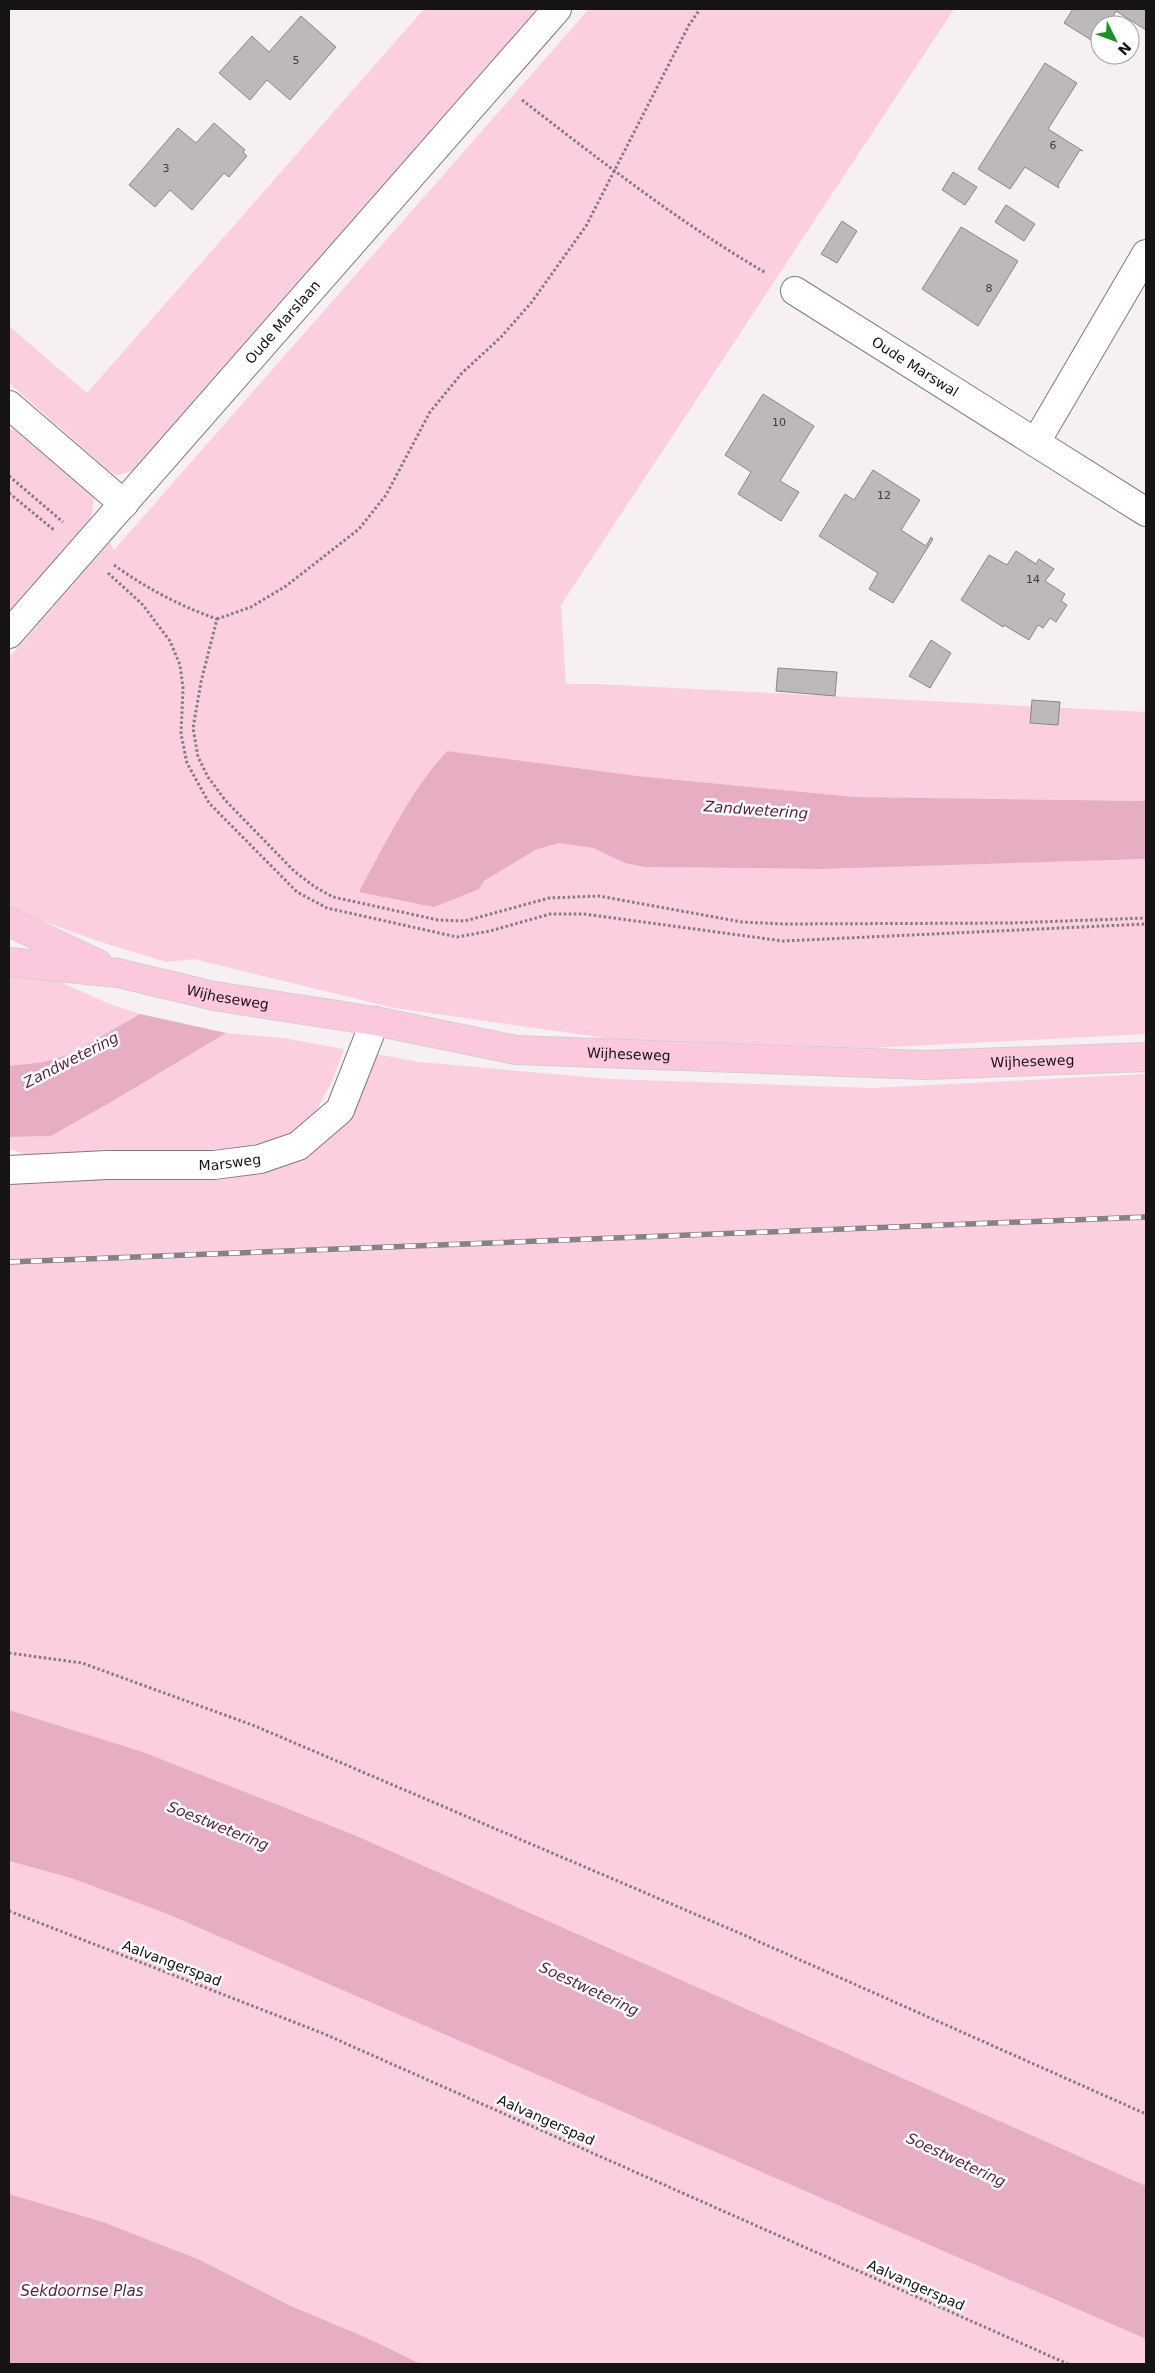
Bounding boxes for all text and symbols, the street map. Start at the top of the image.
north arrow [1090,15,1140,65]
text: N [1115,39,1135,58]
house number: 5 [293,54,300,67]
house number: 6 [1050,139,1057,152]
house number: 3 [163,162,170,175]
street label: Oude Marslaan [242,277,323,367]
house number: 8 [986,282,993,295]
street label: Oude Marswal [869,333,962,400]
house number: 10 [772,416,786,429]
house number: 12 [877,489,891,502]
house number: 14 [1026,573,1040,586]
water label: Zandwetering [702,797,809,823]
street label: Wijheseweg [185,982,270,1012]
water label: Zandwetering [19,1028,122,1092]
street label: Wijheseweg [587,1045,671,1064]
street label: Wijheseweg [990,1052,1075,1071]
street label: Marsweg [199,1151,262,1173]
water label: Soestwetering [165,1798,271,1854]
street label: Aalvangerspad [120,1937,224,1989]
water label: Soestwetering [536,1958,642,2020]
street label: Aalvangerspad [495,2091,597,2149]
water label: Soestwetering [903,2129,1009,2191]
street label: Aalvangerspad [865,2256,967,2314]
water label: Sekdoornse Plas [20,2282,144,2300]

